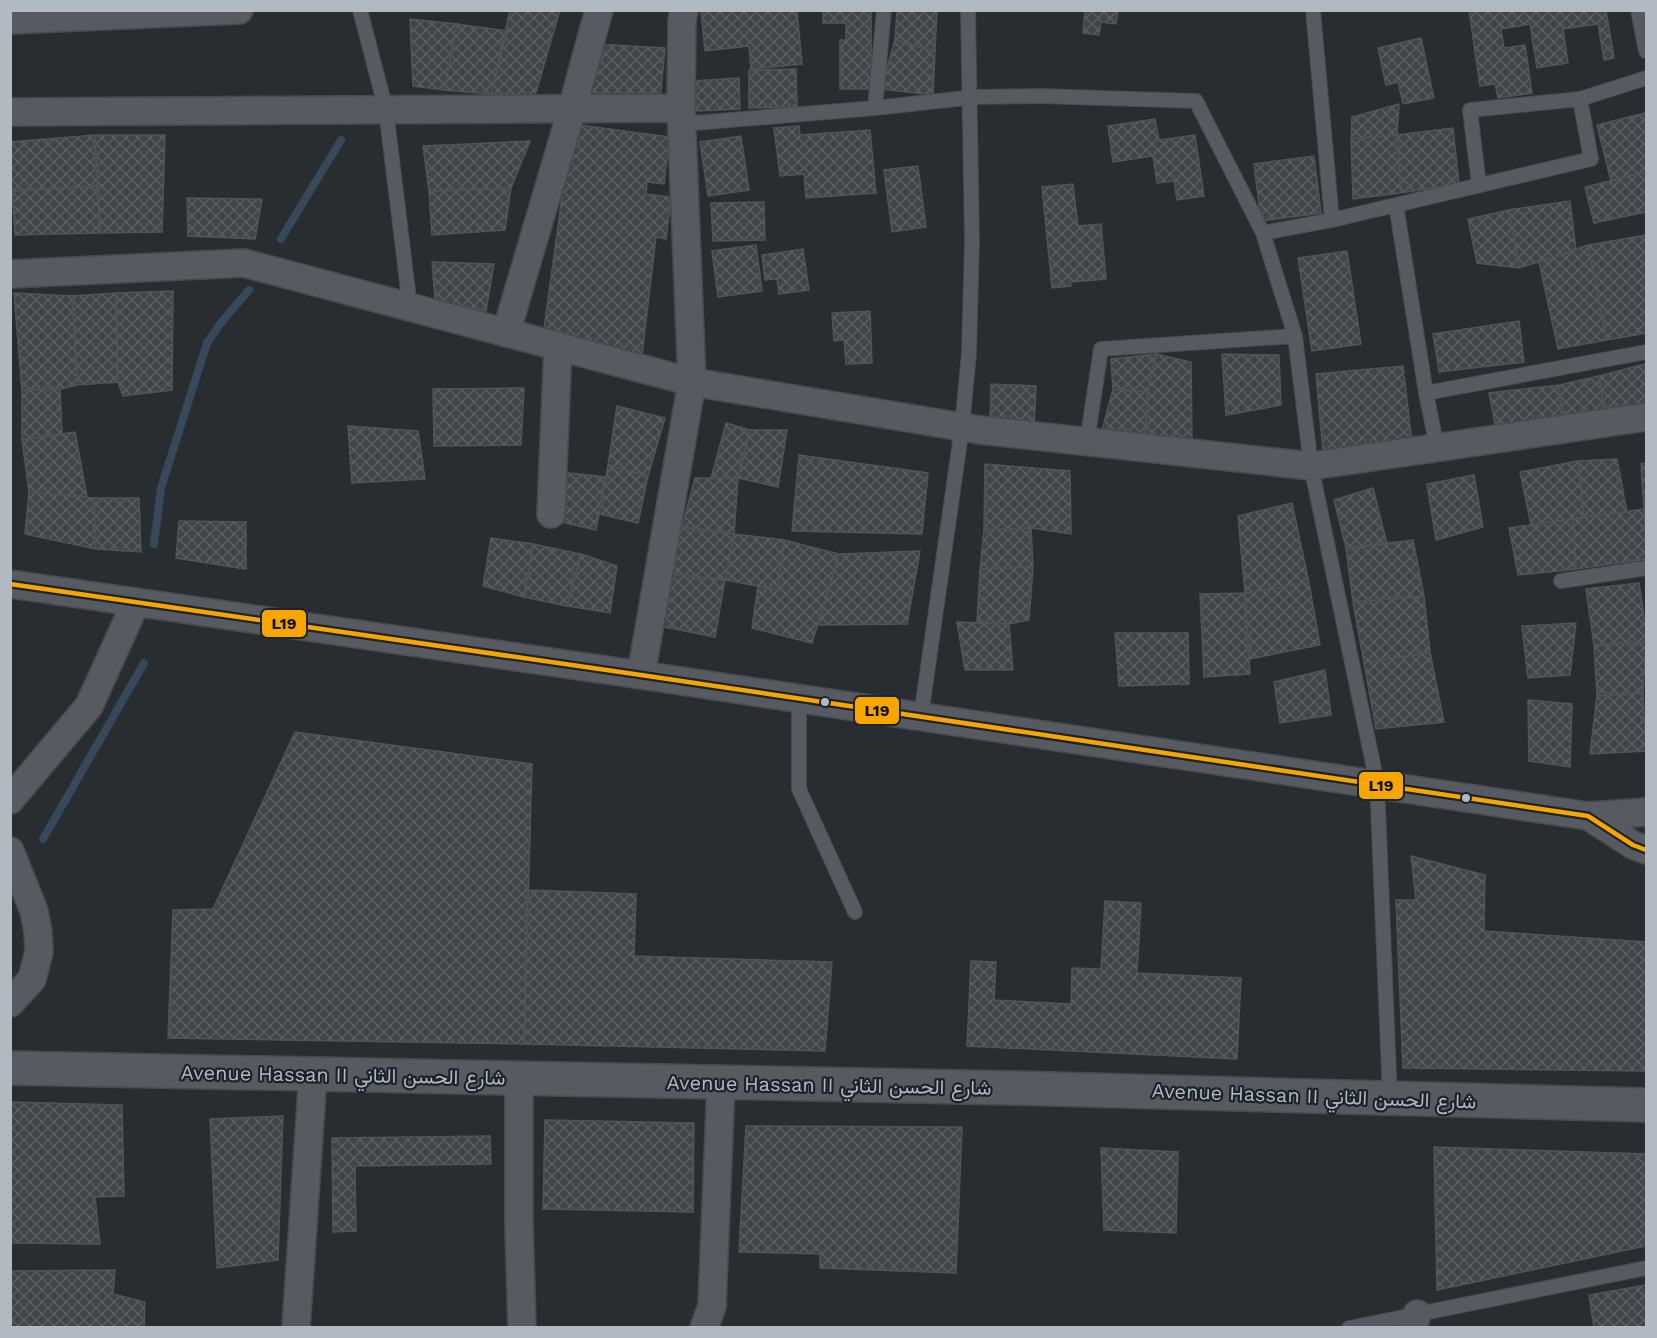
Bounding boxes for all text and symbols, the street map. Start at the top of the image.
line badge: L19 [261,609,307,638]
text: L19 [271,614,297,633]
unlabelled marker [819,696,831,708]
line badge: L19 [854,696,900,725]
text: L19 [864,701,890,720]
line badge: L19 [1358,771,1404,800]
text: L19 [1368,776,1394,795]
unlabelled marker [1460,792,1472,804]
street label: Avenue Hassan II شارع الحسن الثاني [180,1060,506,1095]
street label: Avenue Hassan II شارع الحسن الثاني [666,1070,992,1105]
street label: Avenue Hassan II شارع الحسن الثاني [1151,1078,1477,1119]

